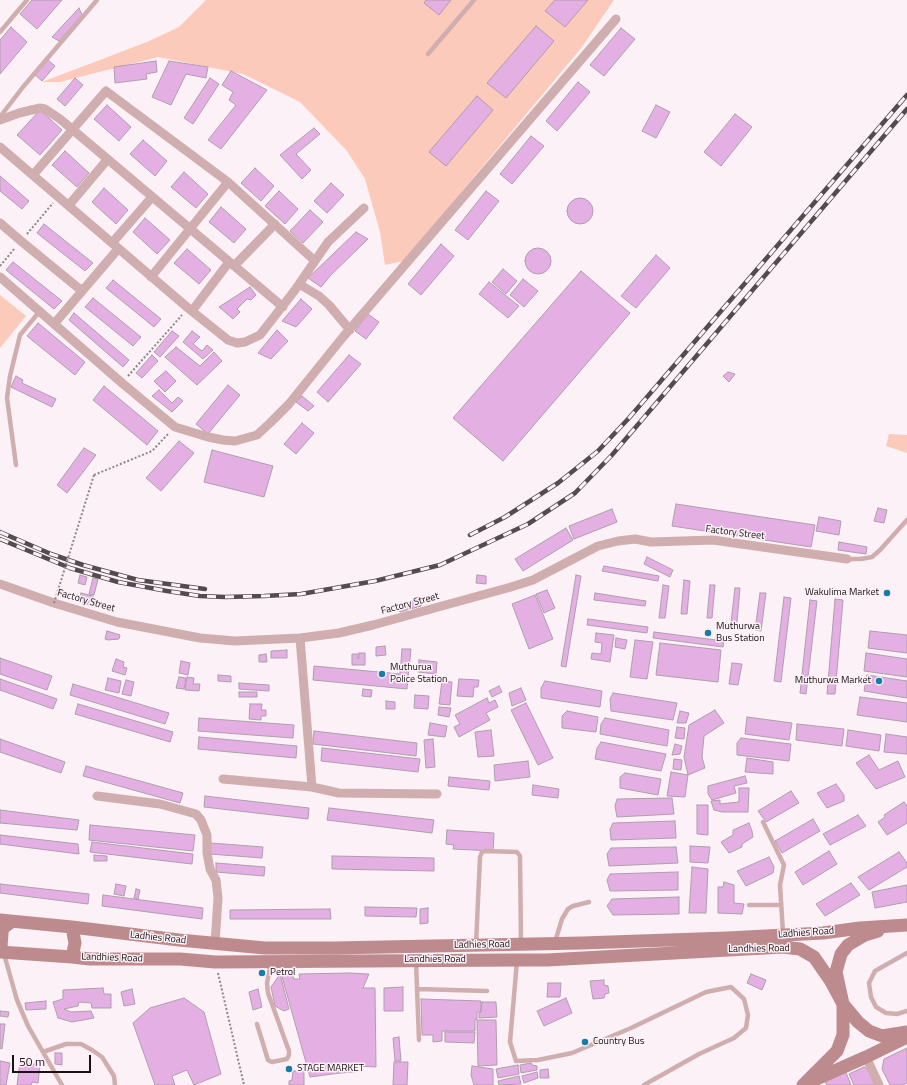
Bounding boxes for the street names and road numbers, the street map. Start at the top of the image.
street label: Factory Street [705,523,765,543]
street label: Factory Street [56,587,116,615]
street label: Factory Street [380,591,440,617]
street label: Ladhies Road [778,925,834,941]
street label: Ladhies Road [129,929,187,947]
street label: Ladhies Road [454,939,510,951]
street label: Landhies Road [728,942,790,956]
street label: Landhies Road [81,951,143,965]
street label: Landhies Road [404,954,466,966]

